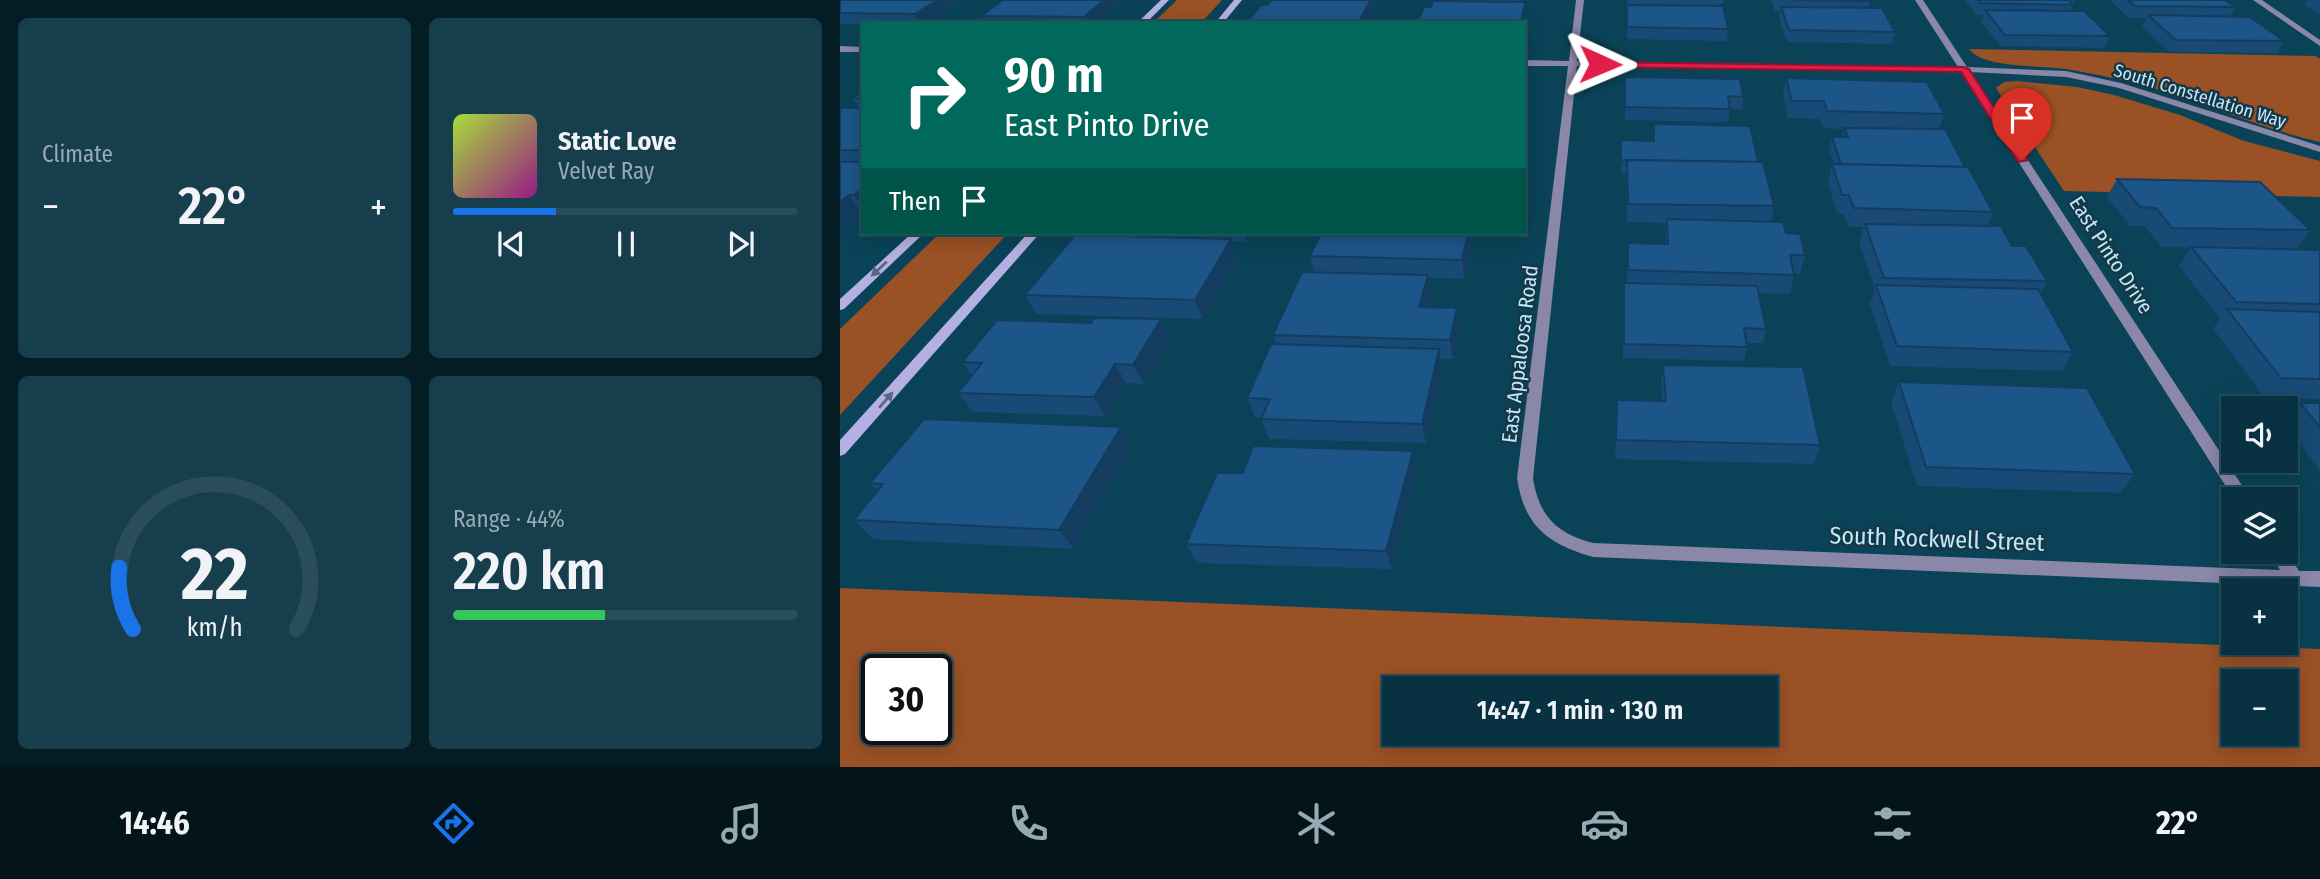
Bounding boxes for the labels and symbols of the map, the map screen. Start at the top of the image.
position arrow [1563,27,1637,101]
street label: South Constellation Way [2111,59,2289,133]
pin [1992,88,2052,160]
street label: East Pinto Drive [2063,191,2159,319]
one-way arrow [871,261,888,277]
street label: East Appaloosa Road [1496,264,1544,444]
one-way arrow [878,391,893,408]
street label: South Rockwell Street [1829,521,2045,557]
speed limit sign: 30 [861,654,952,745]

